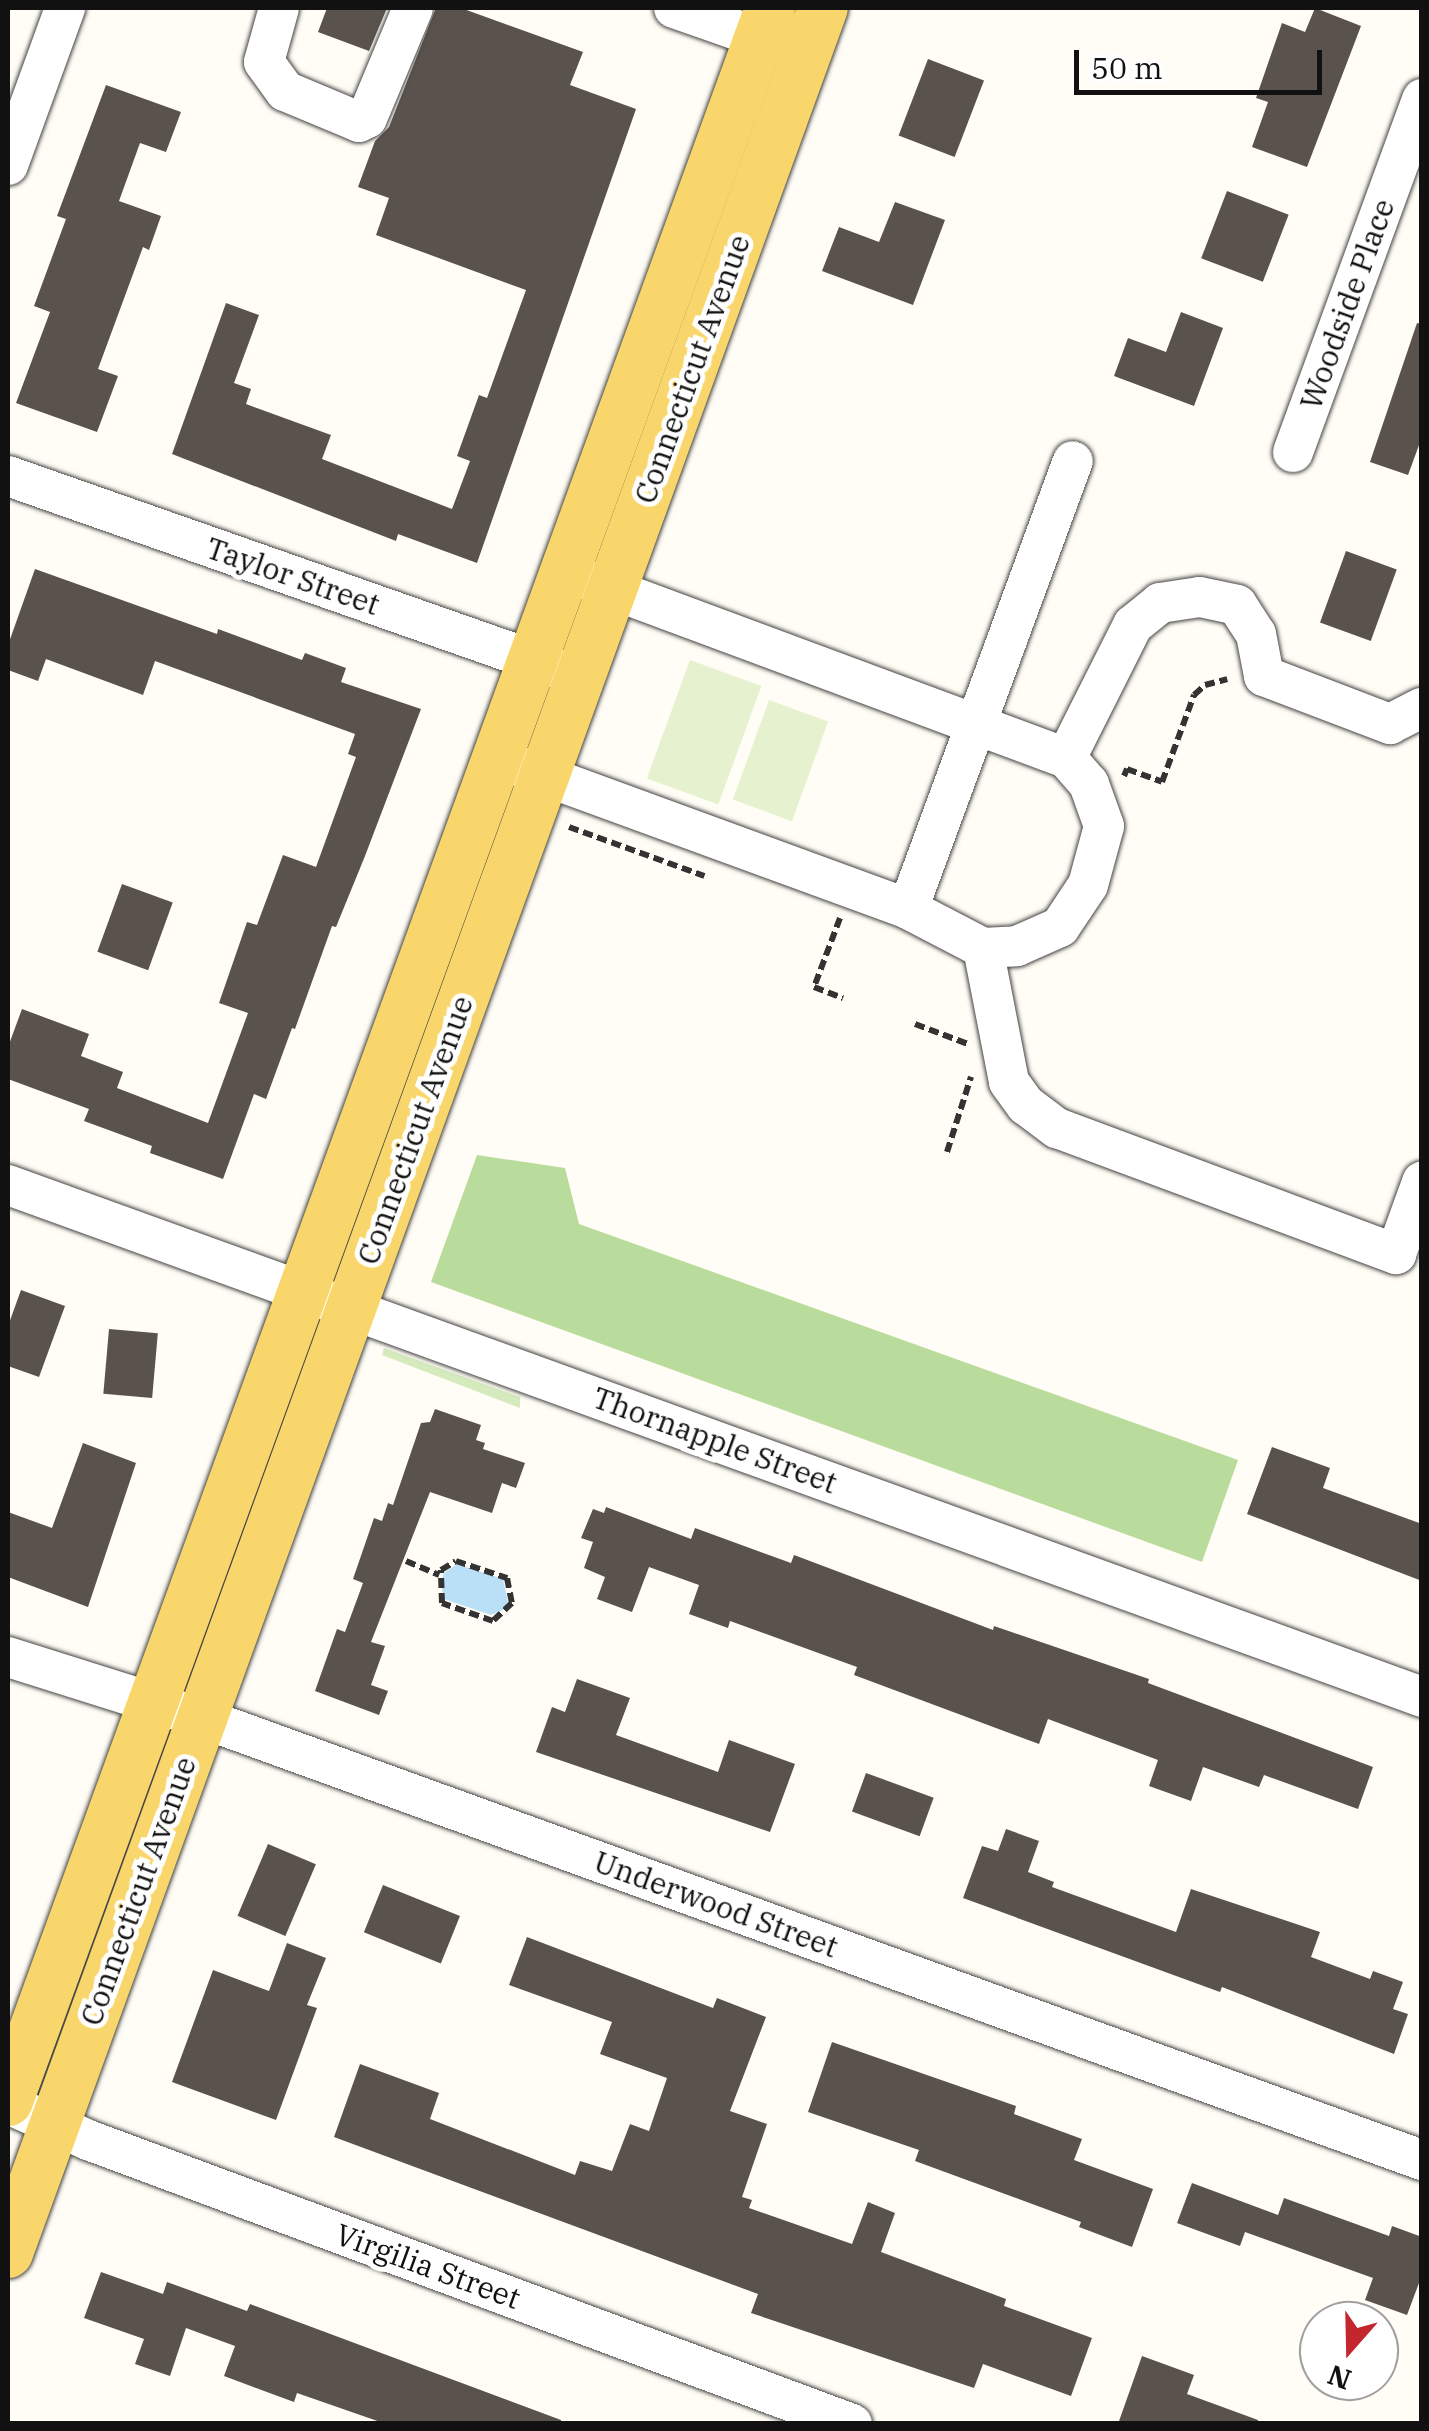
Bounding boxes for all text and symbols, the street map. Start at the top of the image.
scale bar [1079,30,1326,92]
text: 50 m [1091,48,1163,87]
street label: Woodside Place [1292,194,1402,414]
street label: Connecticut Avenue [627,230,757,508]
street label: Taylor Street [202,530,384,622]
street label: Connecticut Avenue [350,991,480,1269]
street label: Thornapple Street [588,1379,842,1501]
street label: Connecticut Avenue [73,1752,203,2030]
street label: Underwood Street [589,1843,843,1965]
street label: Virgilia Street [331,2216,525,2316]
north arrow [1299,2301,1399,2401]
text: N [1323,2357,1356,2399]

